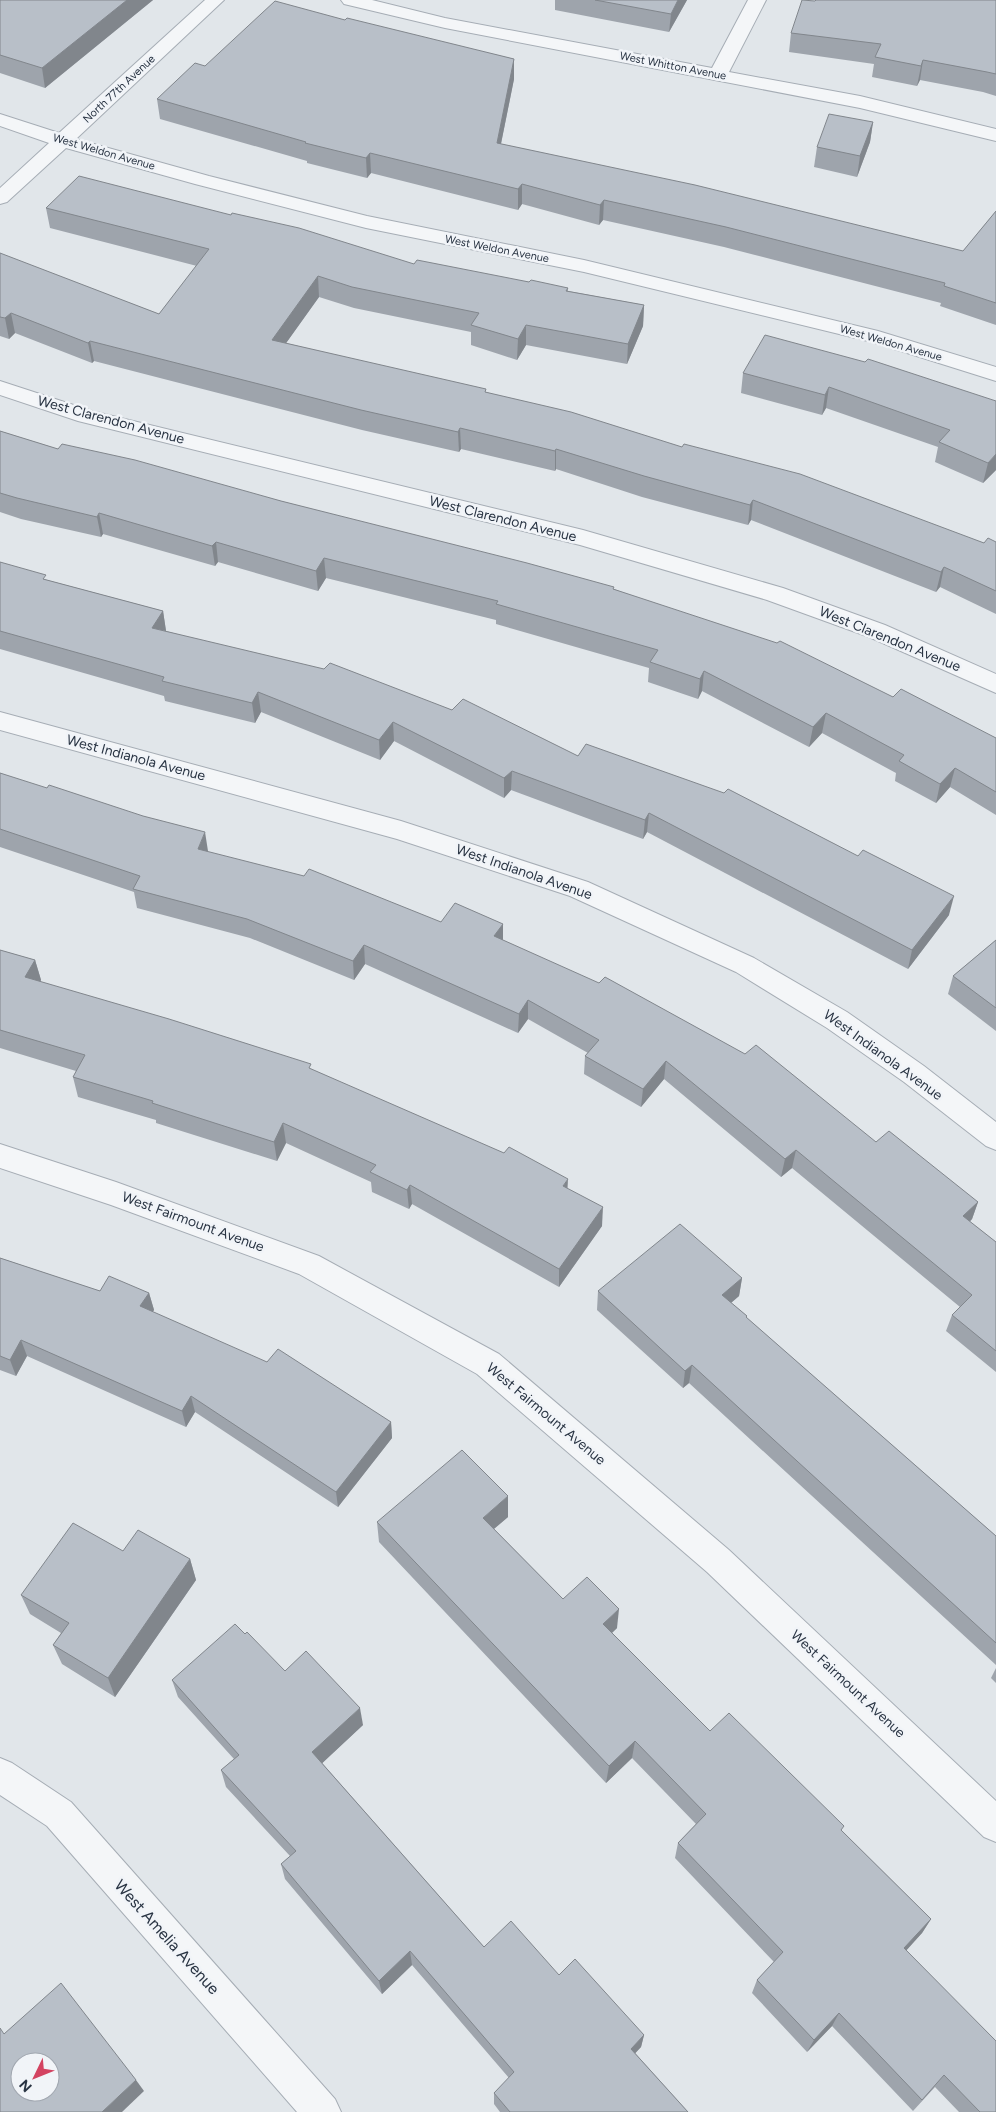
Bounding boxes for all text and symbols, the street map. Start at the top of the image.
street label: West Whitton Avenue [619,49,727,83]
street label: North 77th Avenue [80,52,158,126]
street label: West Weldon Avenue [51,131,157,173]
street label: West Weldon Avenue [444,233,550,265]
street label: West Weldon Avenue [838,322,944,364]
street label: West Clarendon Avenue [36,392,187,448]
street label: West Clarendon Avenue [428,492,579,546]
street label: West Clarendon Avenue [817,603,964,675]
street label: West Indianola Avenue [65,731,208,785]
street label: West Indianola Avenue [454,841,595,903]
street label: West Indianola Avenue [820,1006,946,1104]
street label: West Fairmount Avenue [120,1188,267,1256]
street label: West Fairmount Avenue [483,1359,609,1469]
street label: West Fairmount Avenue [787,1627,909,1742]
street label: West Amelia Avenue [111,1876,224,1998]
north arrow [10,2052,60,2102]
text: N [16,2076,36,2095]

